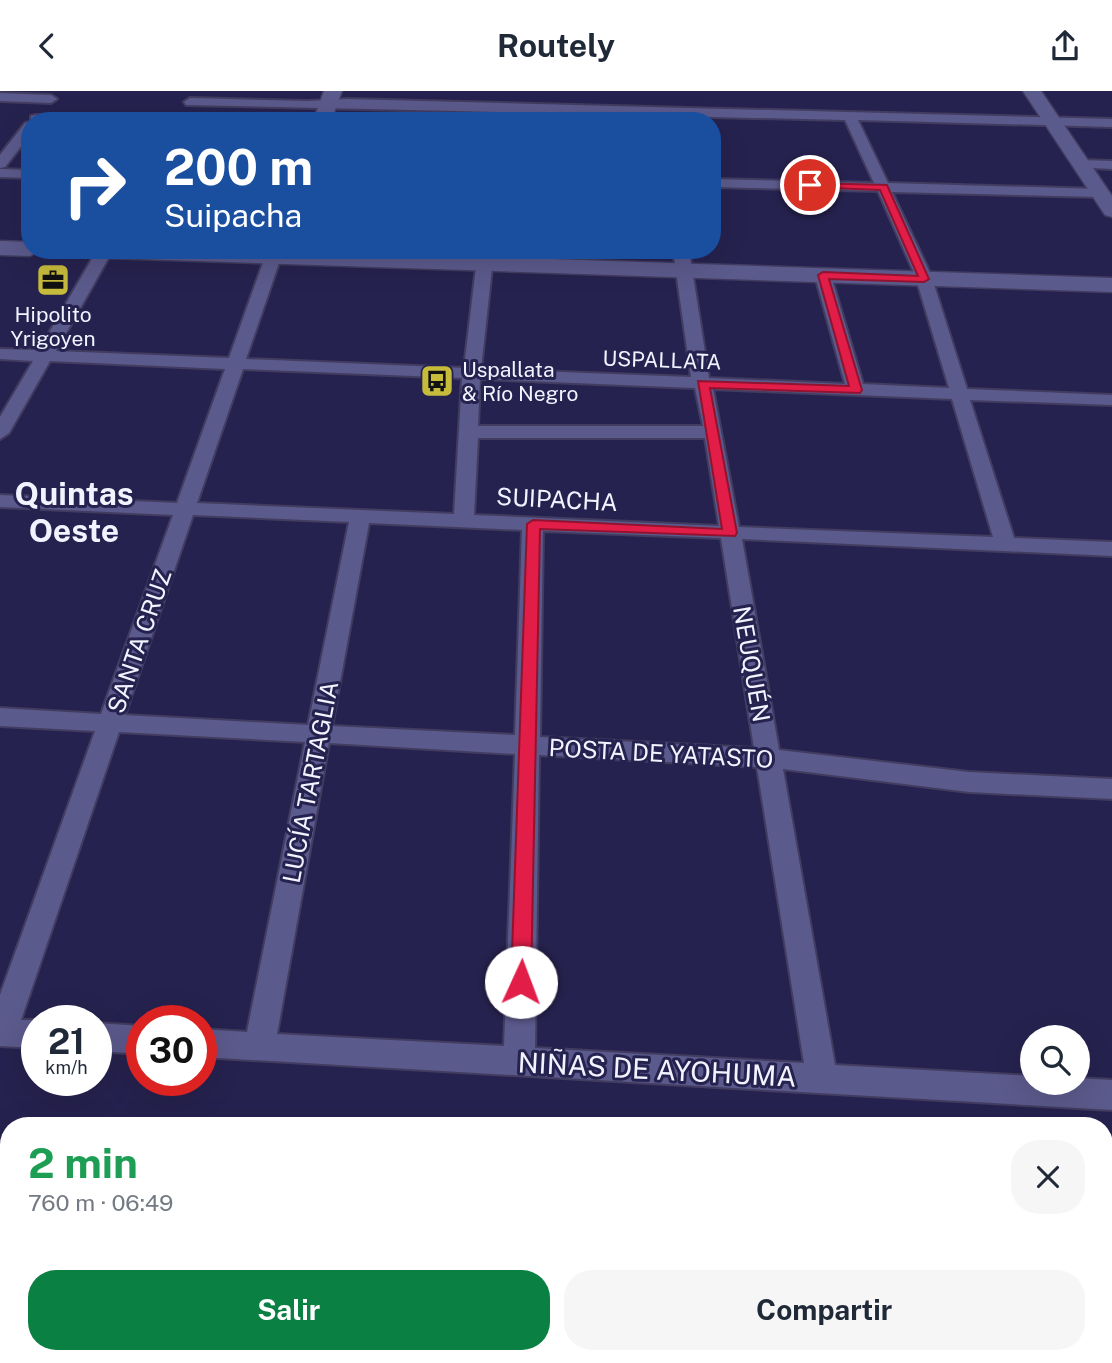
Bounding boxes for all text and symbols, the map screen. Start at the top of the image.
icon: back [28,27,66,65]
text: Routely [497,27,615,64]
icon: share [1046,27,1084,65]
text: 200 m [164,138,313,196]
icon: right [49,140,140,231]
pin [780,155,840,215]
icon: arrive [791,166,829,204]
text: Suipacha [164,197,302,234]
office icon: Hipolito Yrigoyen [34,261,72,299]
place label: Hipolito Yrigoyen [10,302,96,351]
street label: USPALLATA [602,345,722,375]
place label: Uspallata & Río Negro [462,357,578,406]
bus stop icon: Uspallata & Río Negro [418,362,456,400]
district label: Quintas Oeste [14,475,134,549]
street label: SUIPACHA [496,482,618,516]
street label: SANTA CRUZ [101,565,177,717]
street label: NEUQUÉN [728,604,776,724]
street label: LUCÍA TARTAGLIA [277,679,343,885]
street label: POSTA DE YATASTO [548,733,774,773]
position arrow [484,945,558,1019]
speed limit sign: 30 [126,1005,217,1096]
text: 21 [48,1021,85,1062]
map controls [1020,1025,1090,1095]
button: search [1020,1025,1090,1095]
street label: NIÑAS DE AYOHUMA [517,1045,797,1093]
text: km/h [45,1057,88,1078]
text: 2 min [28,1138,138,1187]
button: close [1011,1140,1085,1214]
text: 760 m · 06:49 [28,1189,174,1216]
button: Salir [28,1270,550,1350]
button: Compartir [564,1270,1085,1350]

